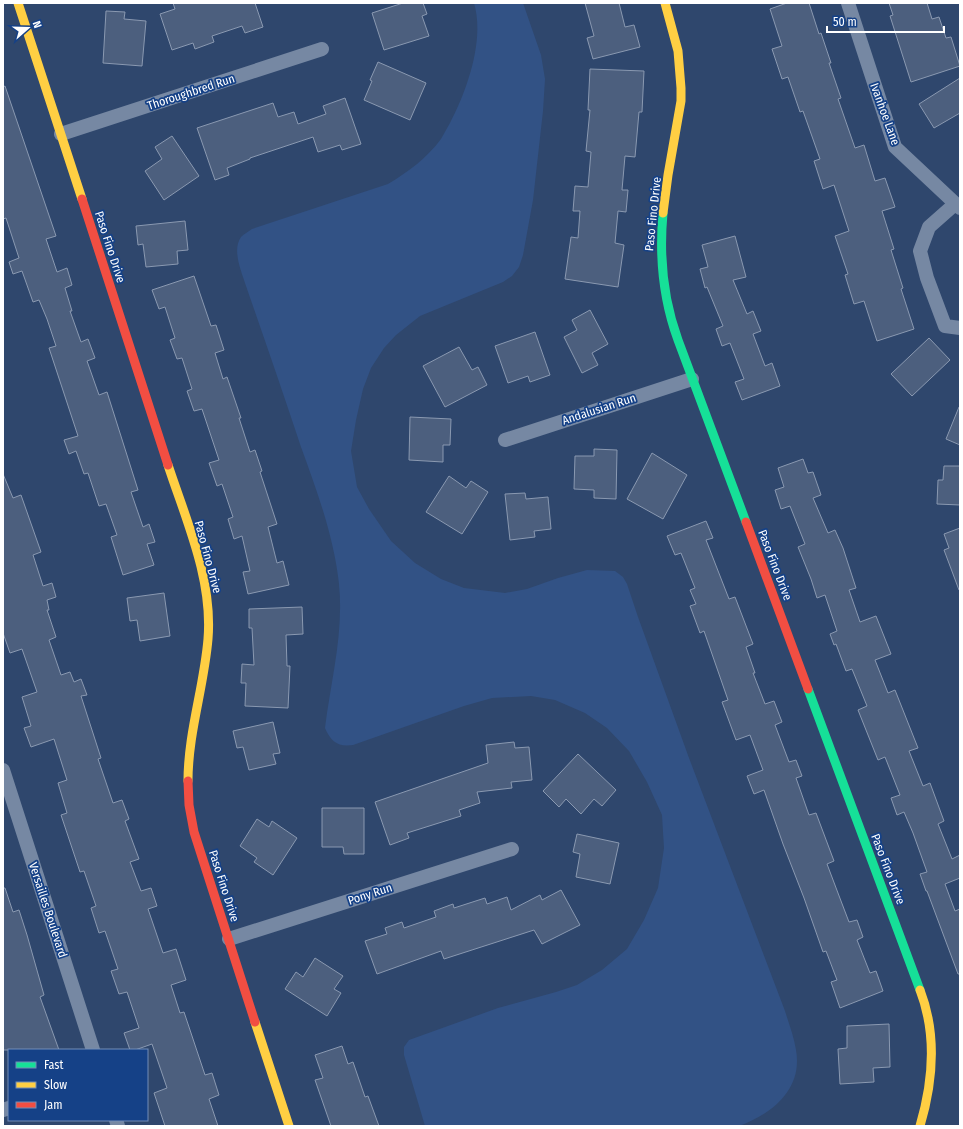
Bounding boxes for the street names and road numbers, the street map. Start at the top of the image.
street label: Thoroughbred Run [145,71,237,113]
street label: Ivanhoe Lane [867,81,903,147]
street label: Paso Fino Drive [642,176,664,252]
street label: Paso Fino Drive [92,209,128,285]
street label: Andalusian Run [560,391,638,427]
street label: Paso Fino Drive [192,519,224,595]
street label: Paso Fino Drive [755,528,795,602]
street label: Paso Fino Drive [868,832,908,906]
street label: Paso Fino Drive [206,848,242,924]
street label: Versailles Boulevard [26,861,70,959]
street label: Pony Run [346,880,394,908]

